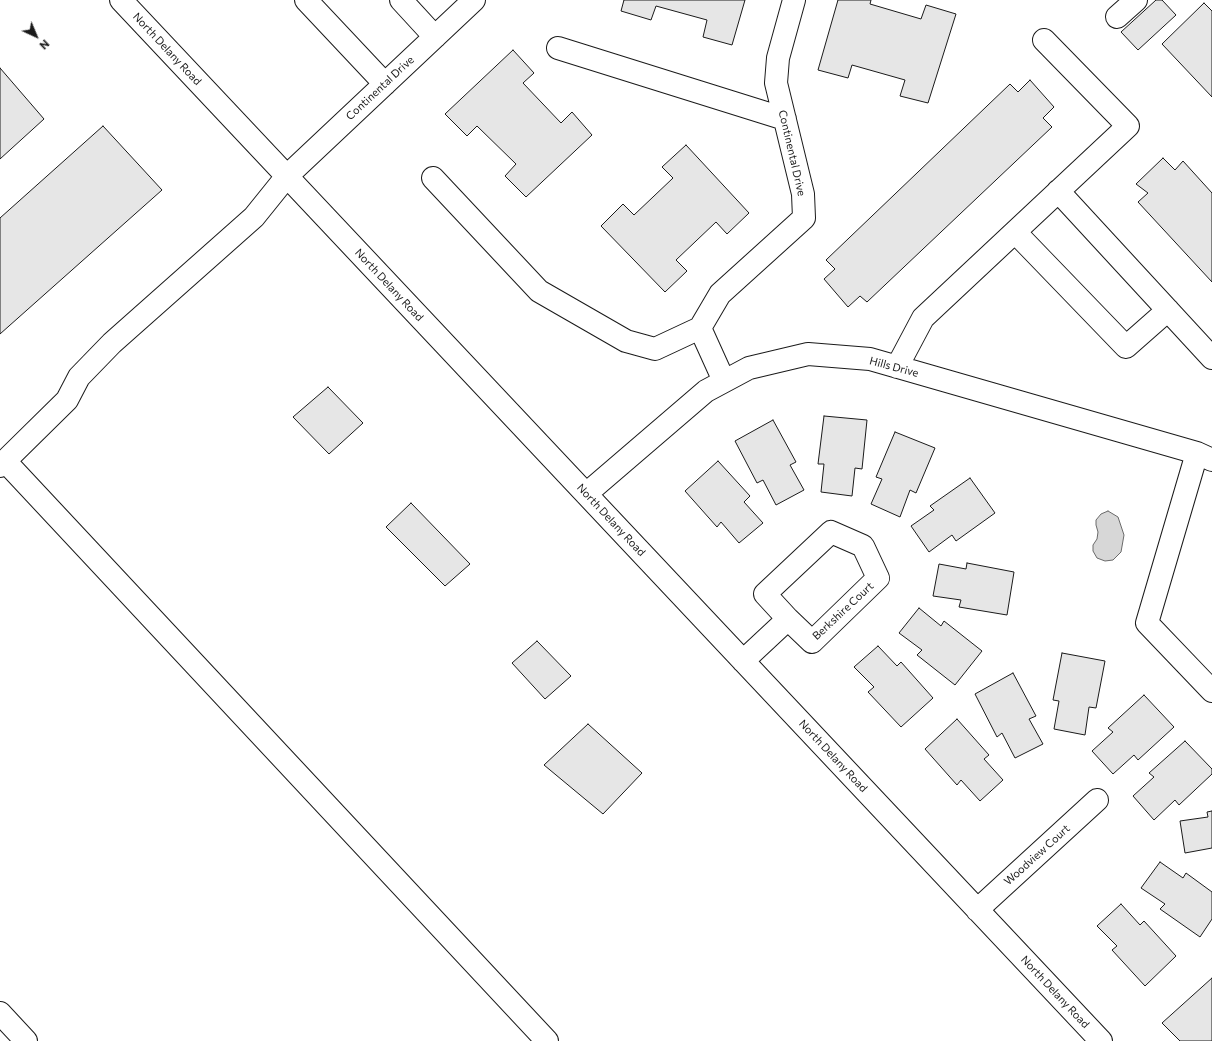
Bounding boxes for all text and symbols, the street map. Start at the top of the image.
street label: North Delany Road [130,10,204,88]
north arrow [16,16,56,56]
text: N [37,37,52,53]
street label: Continental Drive [343,53,417,123]
street label: Continental Drive [776,109,808,197]
street label: North Delany Road [352,246,426,324]
street label: Hills Drive [868,354,920,380]
street label: North Delany Road [574,481,648,559]
street label: Berkshire Court [810,579,876,643]
street label: North Delany Road [796,717,870,795]
street label: Woodview Court [1001,822,1073,888]
street label: North Delany Road [1018,953,1092,1031]

